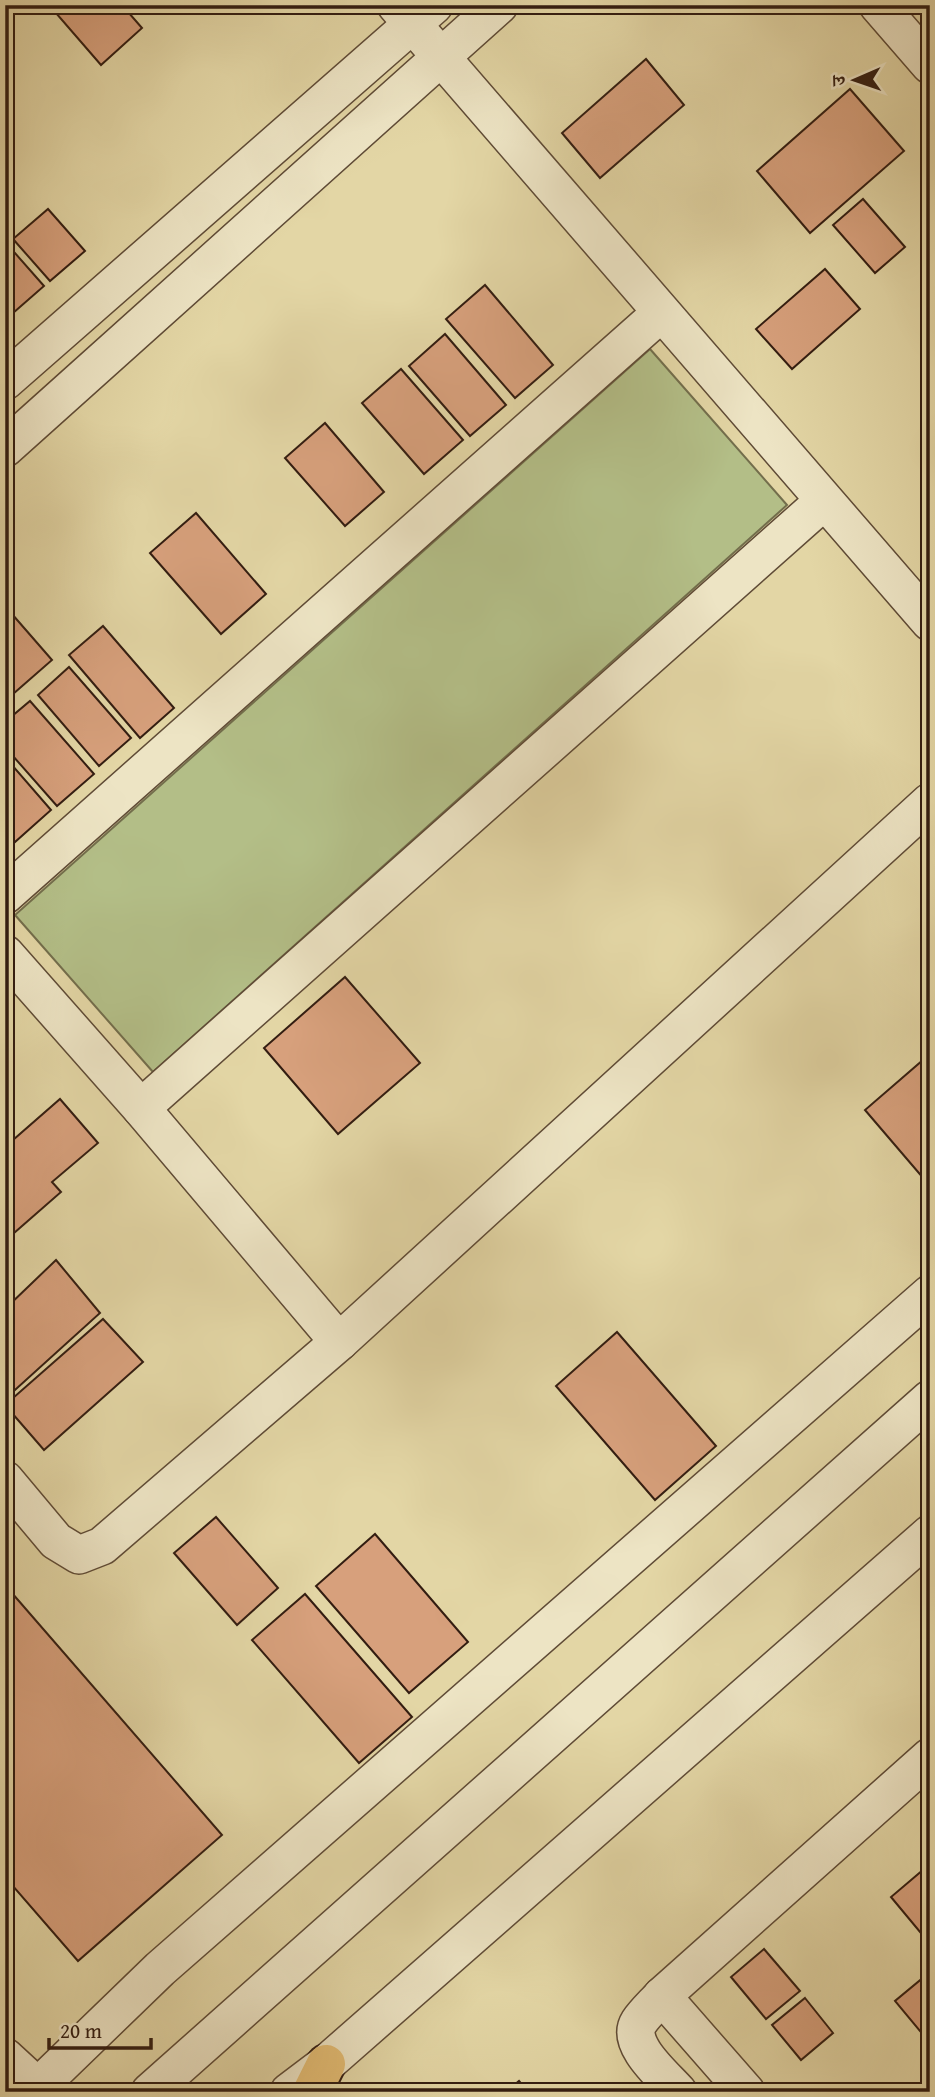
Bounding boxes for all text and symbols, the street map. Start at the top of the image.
north arrow [820,46,890,116]
text: उ [824,74,852,88]
scale bar [49,2006,150,2050]
text: 20 m [60,2015,102,2046]

